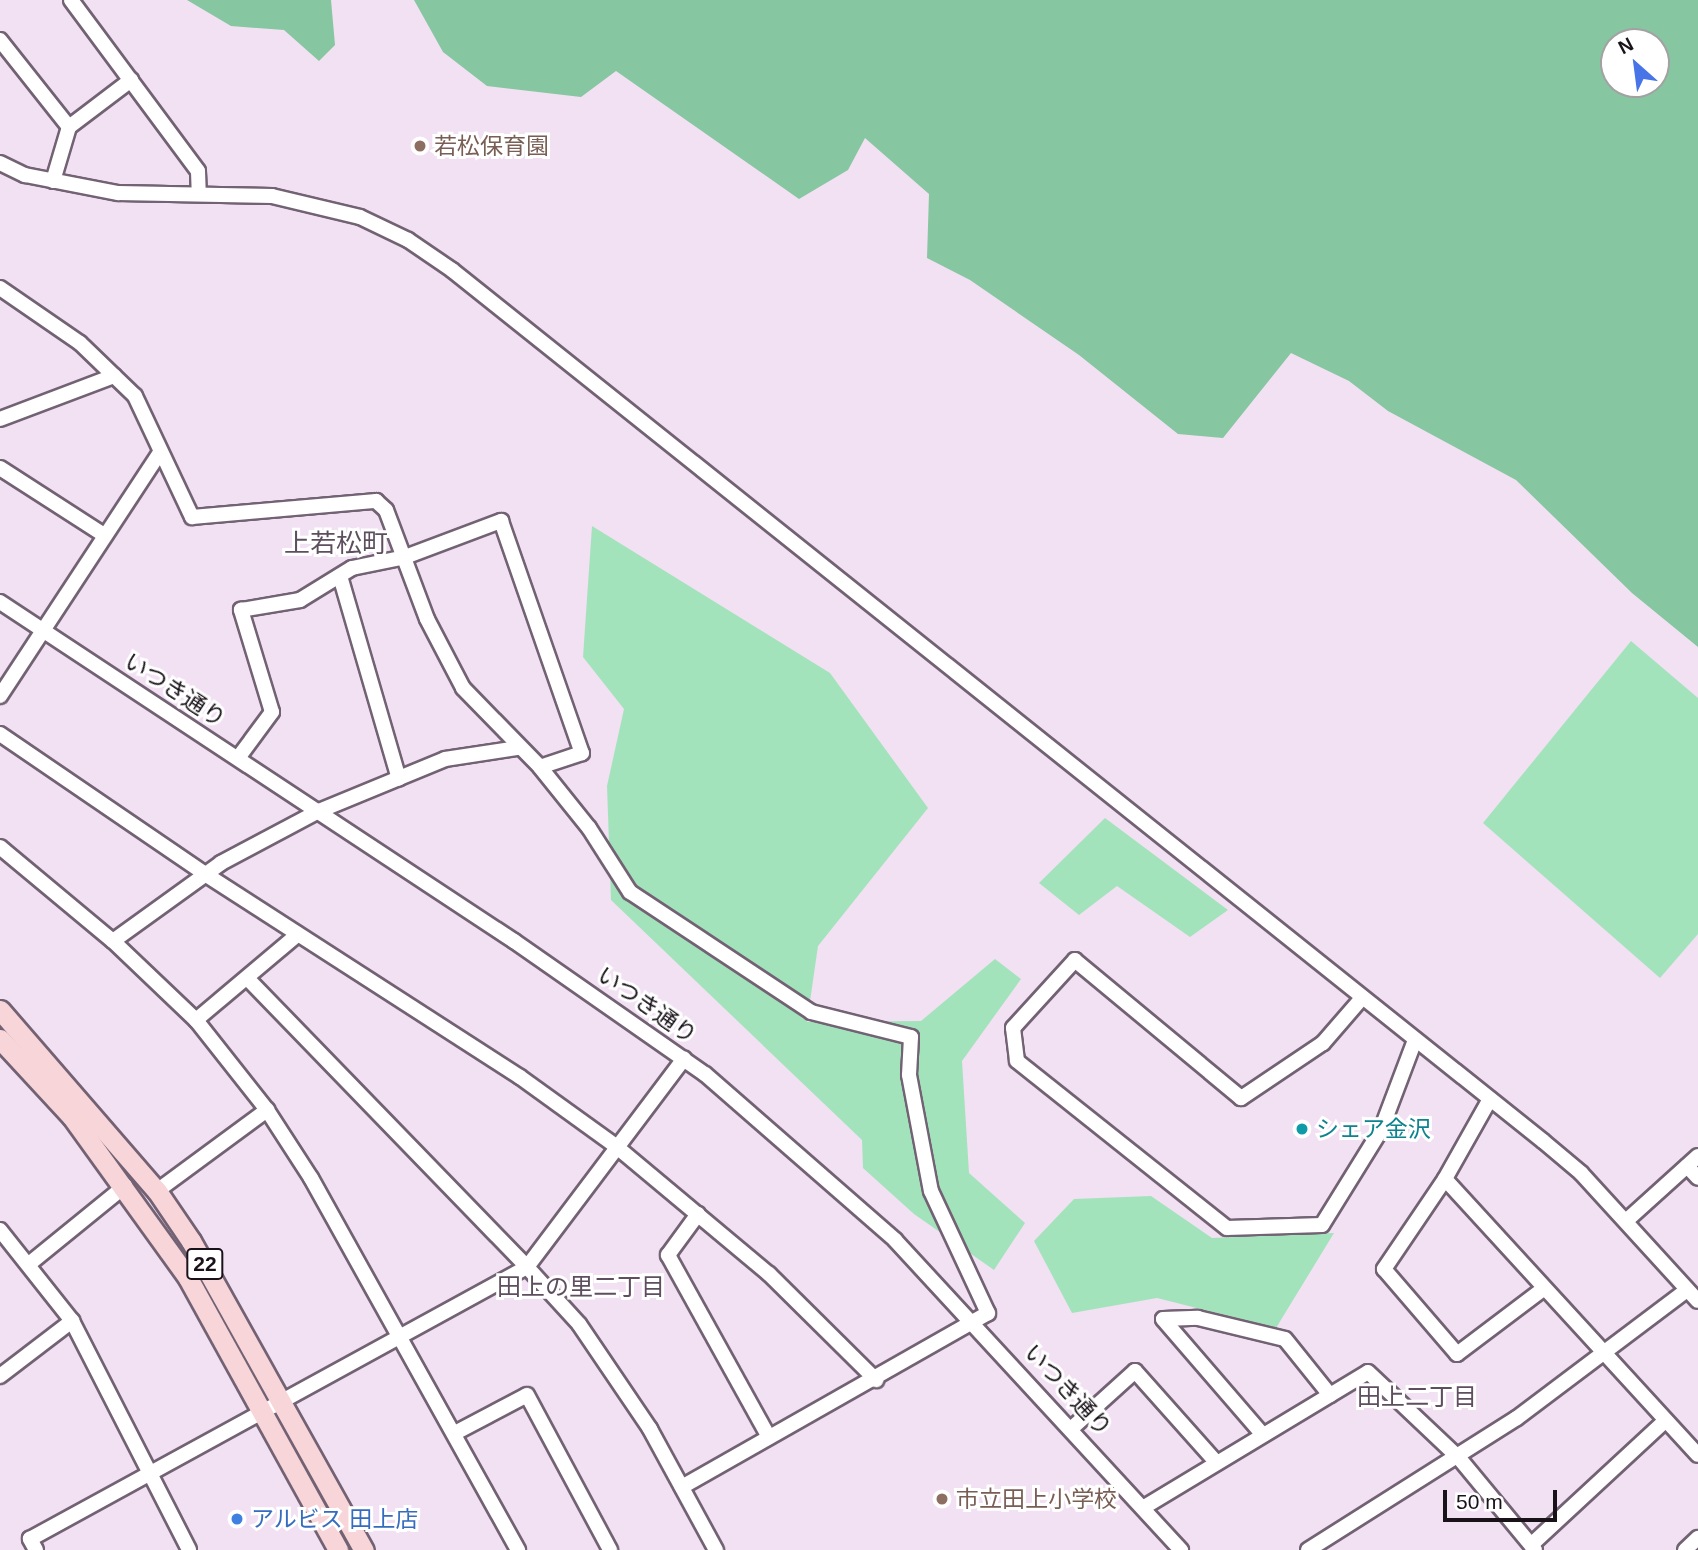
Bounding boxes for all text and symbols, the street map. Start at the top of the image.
north arrow [1600,28,1670,98]
text: N [1615,33,1637,58]
place label: 若松保育園 [434,132,549,160]
marker: 若松保育園 [412,138,428,154]
district label: 上若松町 [284,528,388,560]
street label: いつき通り [119,647,231,733]
street label: いつき通り [592,961,702,1049]
place label: シェア金沢 [1316,1115,1431,1143]
marker: シェア金沢 [1294,1121,1310,1137]
road number: 22 [186,1246,224,1282]
district label: 田上の里二丁目 [497,1273,665,1301]
street label: いつき通り [1019,1339,1117,1441]
district label: 田上二丁目 [1357,1383,1477,1411]
scale bar [1446,1476,1560,1520]
place label: 市立田上小学校 [956,1485,1117,1513]
text: 50 m [1456,1490,1503,1513]
marker: 市立田上小学校 [934,1491,950,1507]
place label: アルビス 田上店 [251,1505,418,1533]
marker: アルビス 田上店 [229,1511,245,1527]

